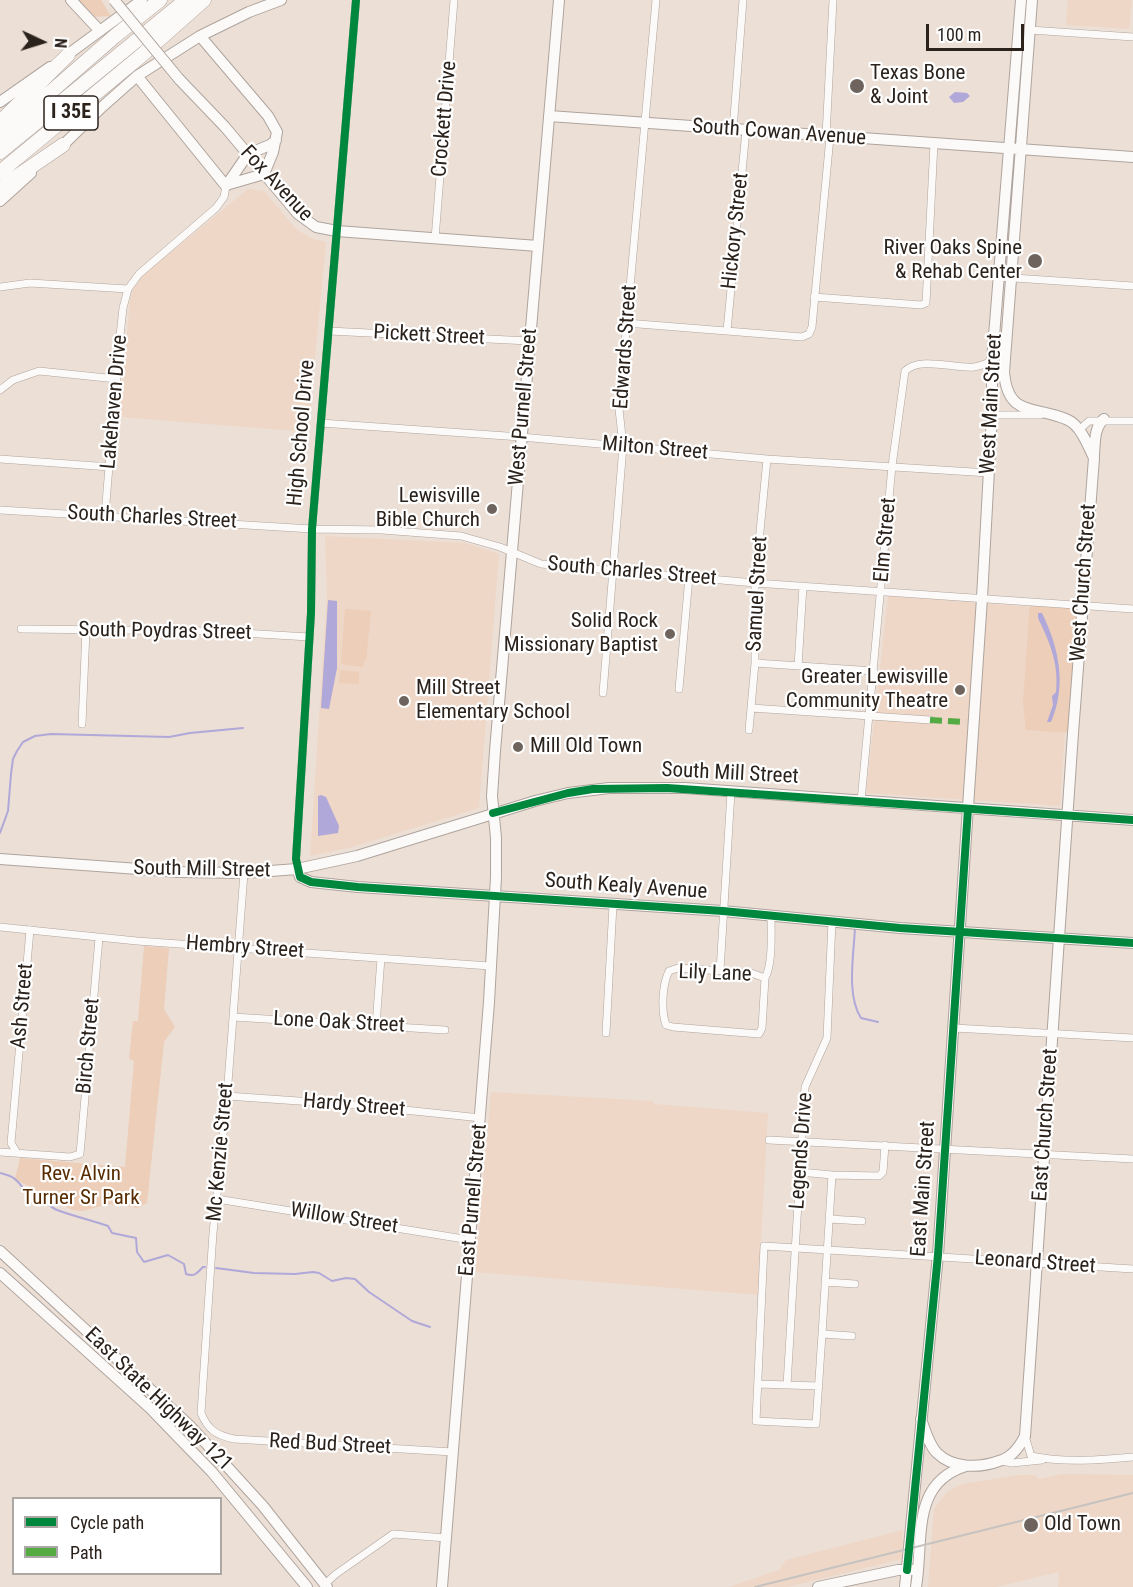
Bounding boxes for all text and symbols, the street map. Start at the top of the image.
north arrow [12,12,72,72]
scale bar [929,12,1026,50]
text: 100 m [937,24,981,45]
text: N [51,38,70,49]
street label: Crockett Drive [427,60,463,178]
place label: Texas Bone & Joint [870,61,965,111]
marker: Texas Bone & Joint [848,77,866,95]
road number: I 35E [44,96,98,130]
street label: South Cowan Avenue [691,114,867,152]
street label: Fox Avenue [234,141,318,227]
street label: Hickory Street [717,172,755,290]
place label: River Oaks Spine & Rehab Center [884,236,1022,286]
marker: River Oaks Spine & Rehab Center [1026,252,1044,270]
street label: Edwards Street [609,284,643,410]
street label: Pickett Street [373,320,485,352]
street label: West Purnell Street [505,327,543,487]
street label: West Main Street [976,333,1008,475]
street label: Lakehaven Drive [97,334,133,470]
street label: High School Drive [283,359,321,507]
street label: Milton Street [601,432,709,466]
place label: Lewisville Bible Church [376,484,480,534]
street label: Elm Street [870,497,902,583]
street label: South Charles Street [67,501,237,535]
marker: Lewisville Bible Church [485,502,499,516]
street label: West Church Street [1066,503,1102,663]
street label: Samuel Street [742,536,774,652]
street label: South Charles Street [546,552,718,592]
place label: Solid Rock Missionary Baptist [504,609,658,659]
street label: South Poydras Street [78,618,252,646]
marker: Solid Rock Missionary Baptist [663,627,677,641]
place label: Greater Lewisville Community Theatre [786,665,948,715]
place label: Mill Street Elementary School [416,676,570,726]
marker: Greater Lewisville Community Theatre [953,683,967,697]
marker: Mill Street Elementary School [397,694,411,708]
place label: Mill Old Town [530,734,642,760]
marker: Mill Old Town [511,740,525,754]
street label: South Mill Street [661,758,799,790]
street label: South Mill Street [133,856,271,884]
street label: South Kealy Avenue [544,869,708,905]
street label: Hembry Street [185,931,305,965]
street label: Lily Lane [678,960,752,988]
street label: Ash Street [7,962,39,1050]
street label: Birch Street [72,997,106,1095]
street label: Lone Oak Street [273,1007,405,1039]
street label: East Church Street [1028,1048,1064,1202]
street label: Mc Kenzie Street [202,1081,240,1223]
street label: Hardy Street [302,1089,406,1123]
street label: Legends Drive [785,1092,819,1210]
street label: East Main Street [907,1120,941,1258]
street label: East Purnell Street [455,1123,493,1277]
park label: Rev. Alvin Turner Sr Park [22,1162,140,1212]
street label: Willow Street [288,1198,400,1240]
street label: Leonard Street [974,1246,1096,1280]
street label: East State Highway 121 [79,1323,237,1477]
street label: Red Bud Street [268,1429,392,1461]
legend [12,1497,222,1575]
text: Cycle path [70,1512,144,1533]
place label: Old Town [1044,1512,1121,1538]
marker: Old Town [1022,1516,1040,1534]
text: Path [70,1542,103,1563]

